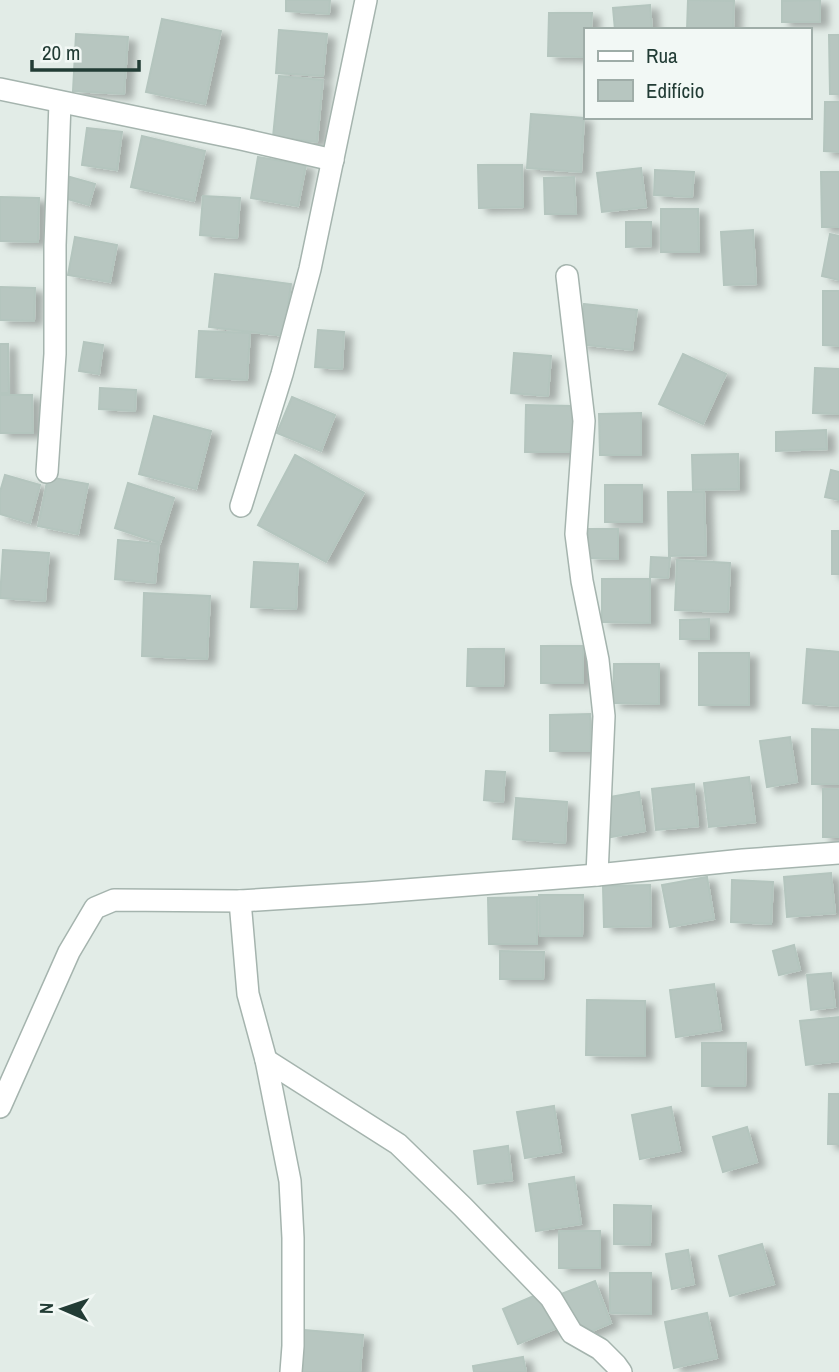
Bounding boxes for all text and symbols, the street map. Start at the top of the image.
scale bar [32,28,138,72]
legend [584,28,811,119]
text: 20 m [42,38,80,67]
text: Rua [646,41,678,70]
text: Edifício [646,76,704,105]
north arrow [28,1274,98,1344]
text: N [33,1302,59,1314]

